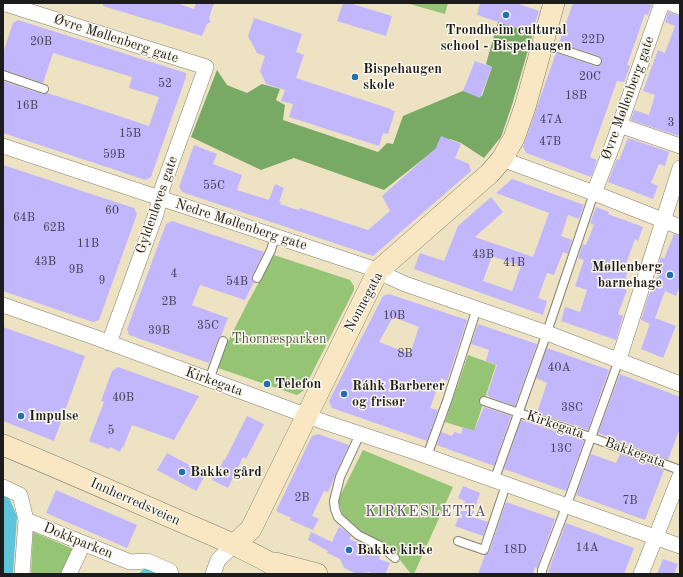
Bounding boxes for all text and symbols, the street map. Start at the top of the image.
marker: Trondheim cultural school - Bispehaugen [501,10,511,20]
street label: Øvre Møllenberg gate [51,11,181,67]
place label: Trondheim cultural school - Bispehaugen [441,22,571,54]
house number: 22D [581,33,605,47]
street label: Øvre Møllenberg gate [598,34,658,162]
house number: 20B [30,35,52,49]
place label: Bispehaugen skole [363,61,442,94]
house number: 20C [579,70,601,84]
marker: Bispehaugen skole [350,72,360,82]
house number: 52 [158,77,172,91]
house number: 18B [565,89,587,103]
house number: 16B [16,99,38,113]
house number: 47A [539,113,563,127]
house number: 3 [668,116,674,130]
house number: 15B [119,127,141,141]
house number: 47B [539,135,561,149]
house number: 59B [103,148,125,162]
street label: Gyldenløves gate [132,154,182,256]
house number: 55C [203,179,225,193]
street label: Nedre Møllenberg gate [173,196,309,254]
house number: 60 [105,204,119,218]
house number: 64B [13,211,35,225]
house number: 62B [43,221,65,235]
house number: 11B [77,237,99,251]
house number: 43B [472,248,494,262]
house number: 43B [34,255,56,269]
house number: 41B [503,256,525,270]
place label: Møllenberg barnehage [592,259,662,292]
house number: 9B [68,263,84,277]
house number: 4 [171,267,177,281]
street label: Nonnegata [341,269,387,335]
marker: Møllenberg barnehage [665,270,675,280]
house number: 9 [99,274,105,288]
house number: 54B [226,275,248,289]
house number: 2B [161,295,177,309]
house number: 10B [383,309,405,323]
house number: 35C [197,319,219,333]
house number: 39B [148,324,170,338]
park label: Thornæsparken [232,331,326,347]
house number: 8B [397,347,413,361]
house number: 40A [547,361,571,375]
street label: Kirkegata [183,364,245,400]
place label: Telefon [275,376,321,392]
place label: Ráhk Barberer og frisør [352,378,445,410]
marker: Telefon [262,379,272,389]
marker: Ráhk Barberer og frisør [339,389,349,399]
house number: 40B [112,391,134,405]
house number: 38C [561,401,583,415]
street label: Kirkegata [524,407,586,443]
place label: Impulse [29,408,79,424]
marker: Impulse [16,411,26,421]
house number: 5 [108,424,114,438]
street label: Bakkegata [602,434,668,472]
house number: 13C [550,442,572,456]
place label: Bakke gård [190,464,262,480]
marker: Bakke gård [177,467,187,477]
street label: Innherredsveien [87,475,183,529]
house number: 2B [294,491,310,505]
house number: 7B [622,494,638,508]
district label: KIRKESLETTA [365,503,487,521]
street label: Dokkparken [41,519,115,563]
house number: 14A [575,541,599,555]
place label: Bakke kirke [357,542,433,558]
house number: 18D [503,543,527,557]
marker: Bakke kirke [344,545,354,555]

